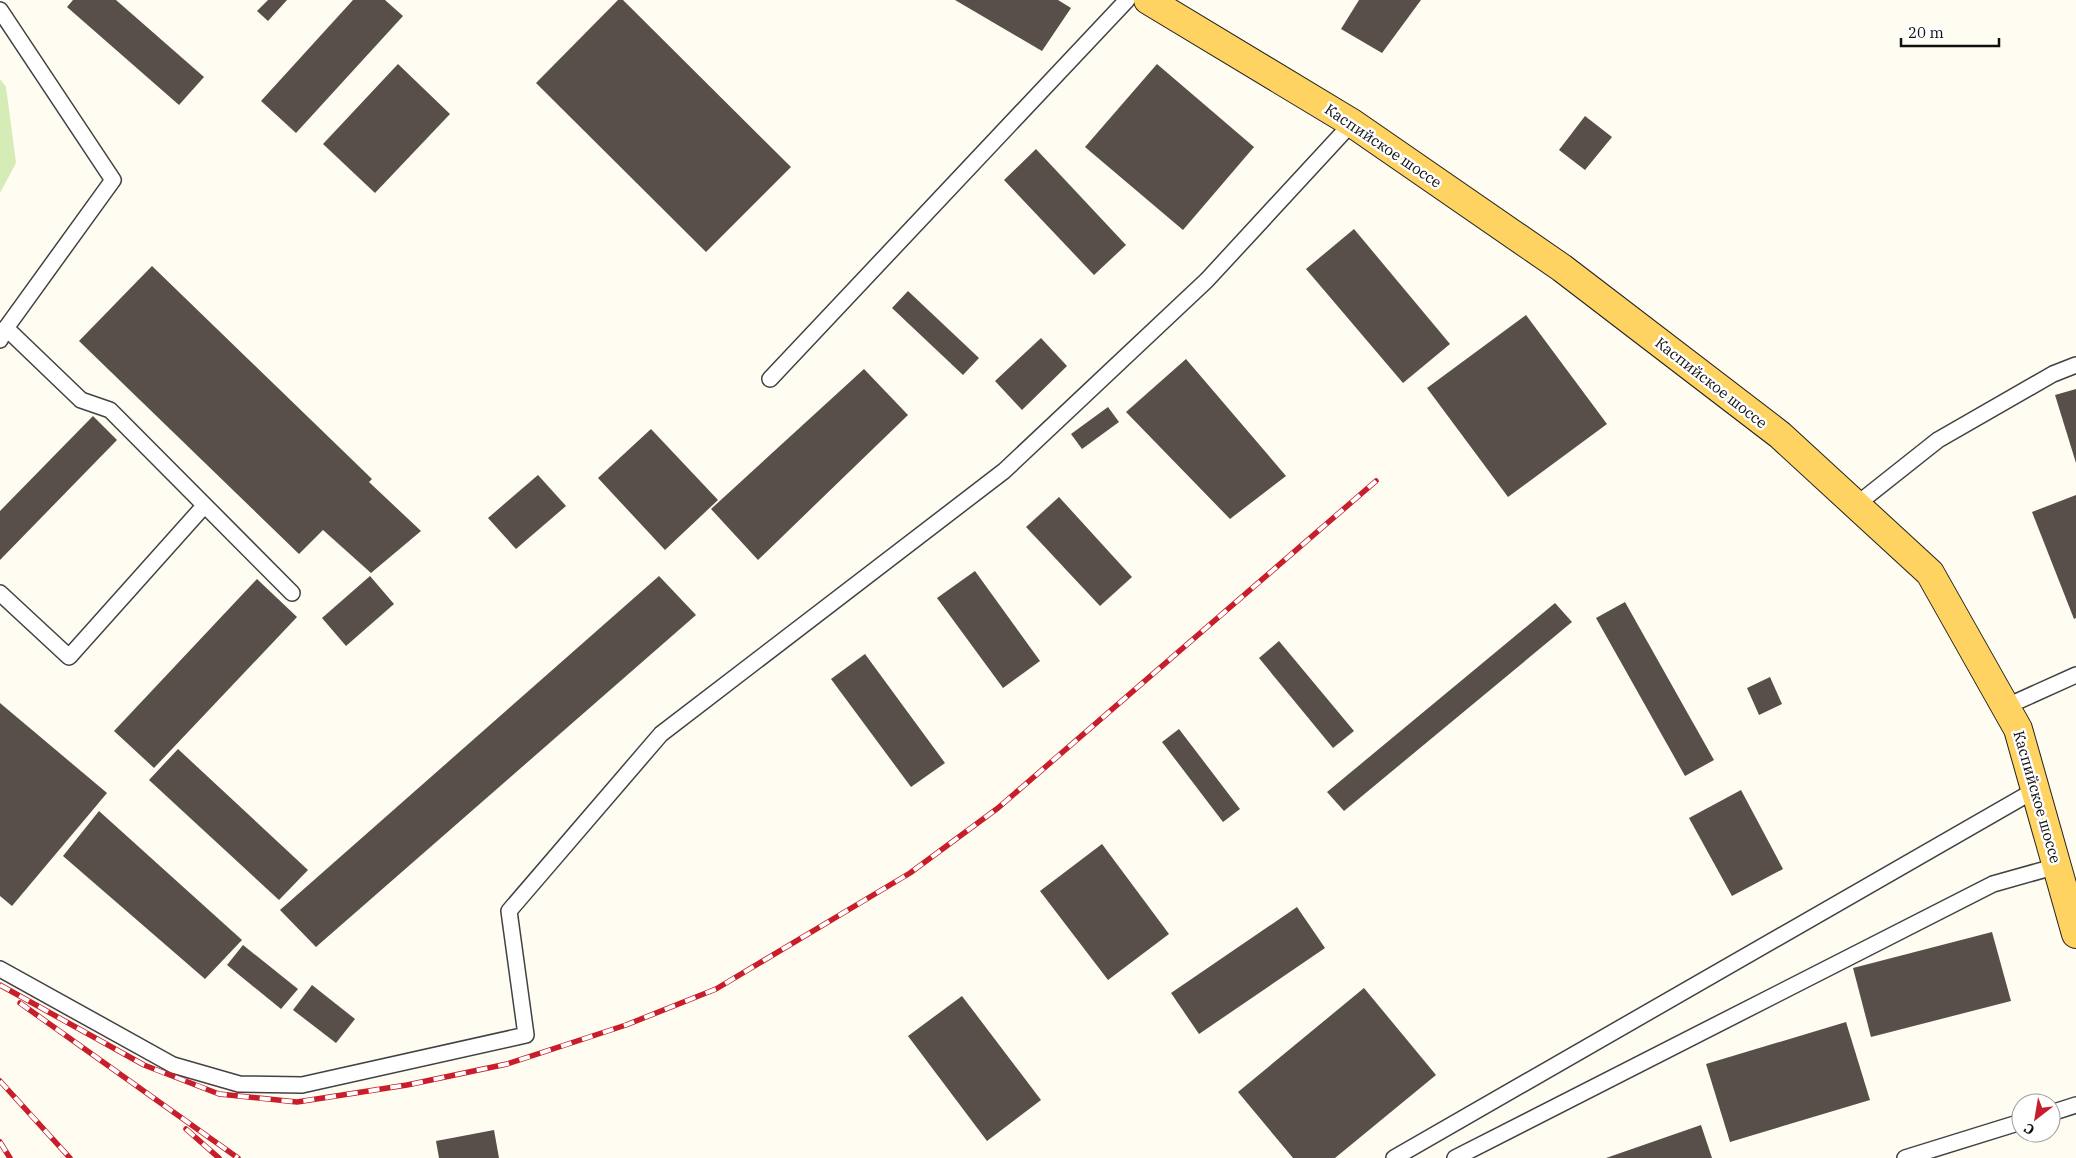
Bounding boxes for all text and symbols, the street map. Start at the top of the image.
scale bar [1901,15,1998,47]
text: 20 m [1908,23,1944,42]
street label: Каспийское шоссе [1321,99,1445,192]
street label: Каспийское шоссе [1651,333,1771,432]
street label: Каспийское шоссе [2009,728,2066,865]
north arrow [2011,1093,2061,1143]
text: С [2021,1119,2038,1139]

